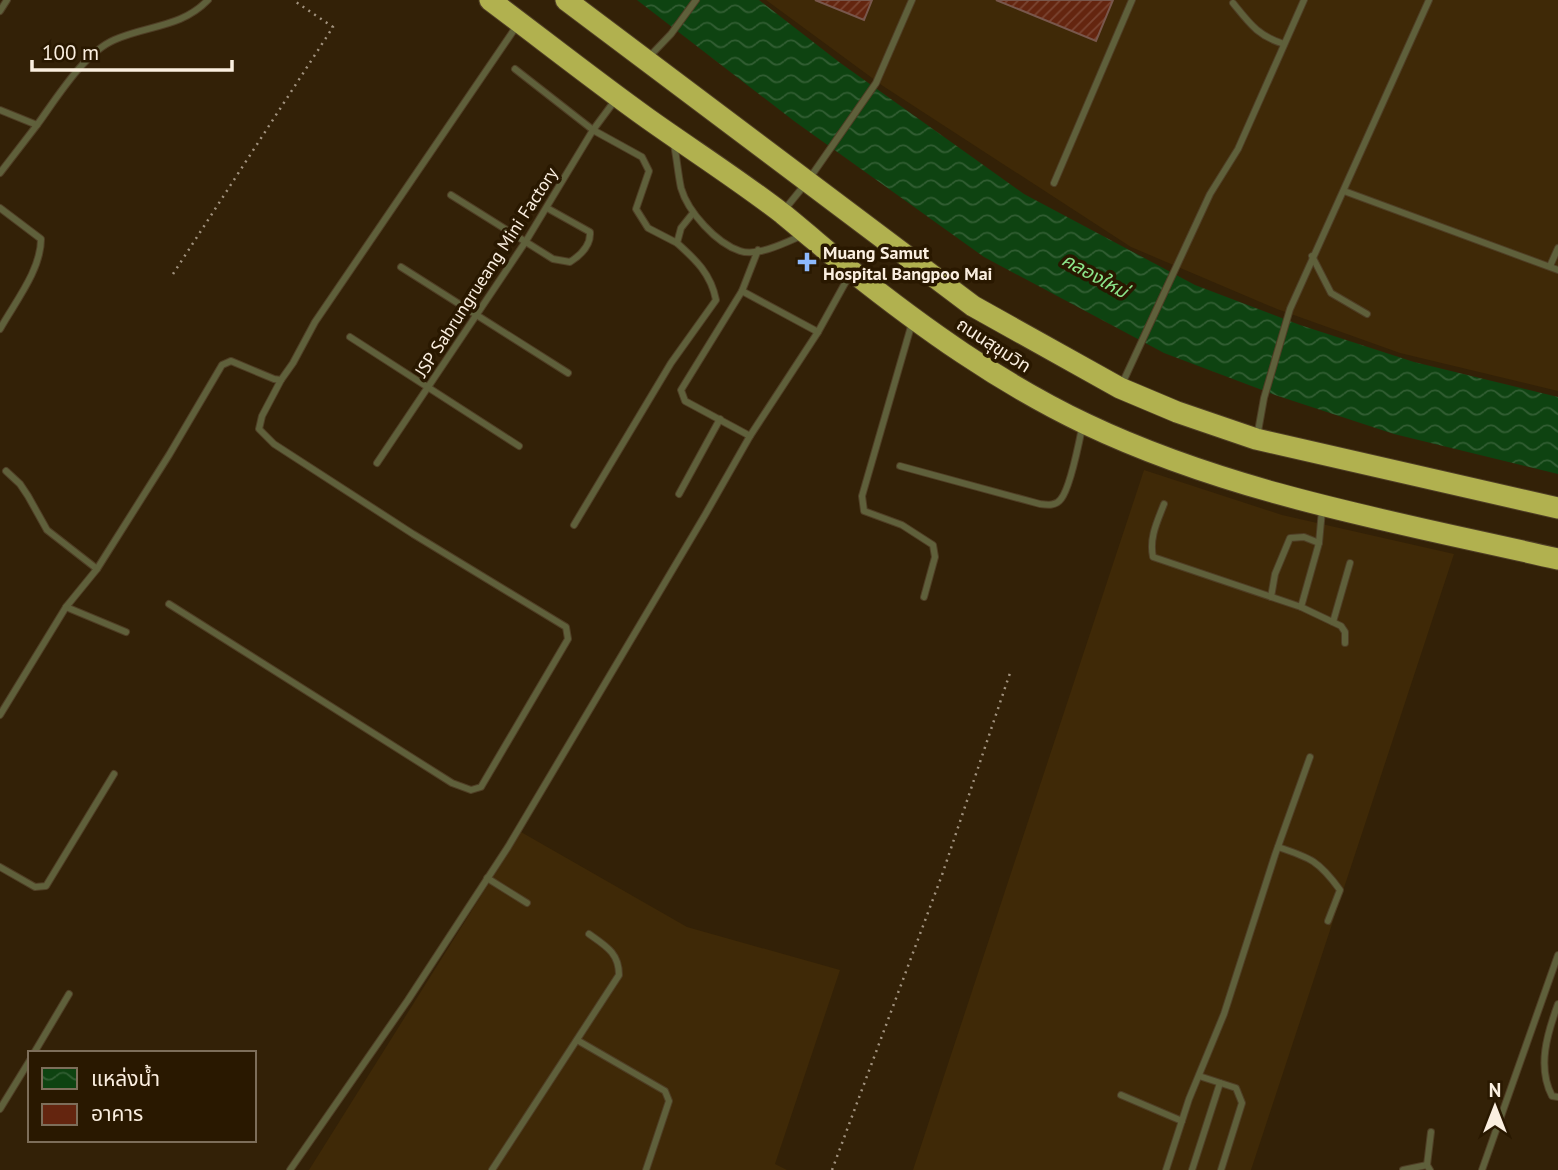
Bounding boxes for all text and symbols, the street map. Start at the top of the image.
scale bar [32,28,231,72]
text: 100 m [42,39,99,66]
street label: JSP Sabrungrueang Mini Factory [409,162,563,382]
place label: Muang Samut Hospital Bangpoo Mai [823,241,992,285]
water label: คลองใหม่ [1058,247,1135,304]
marker: Muang Samut Hospital Bangpoo Mai [797,252,817,272]
street label: ถนนสุขุมวิท [953,313,1035,377]
legend [28,1051,256,1142]
text: แหล่งน้ำ [91,1064,160,1092]
north arrow [1460,1072,1530,1142]
text: N [1489,1078,1501,1102]
text: อาคาร [91,1100,143,1127]

